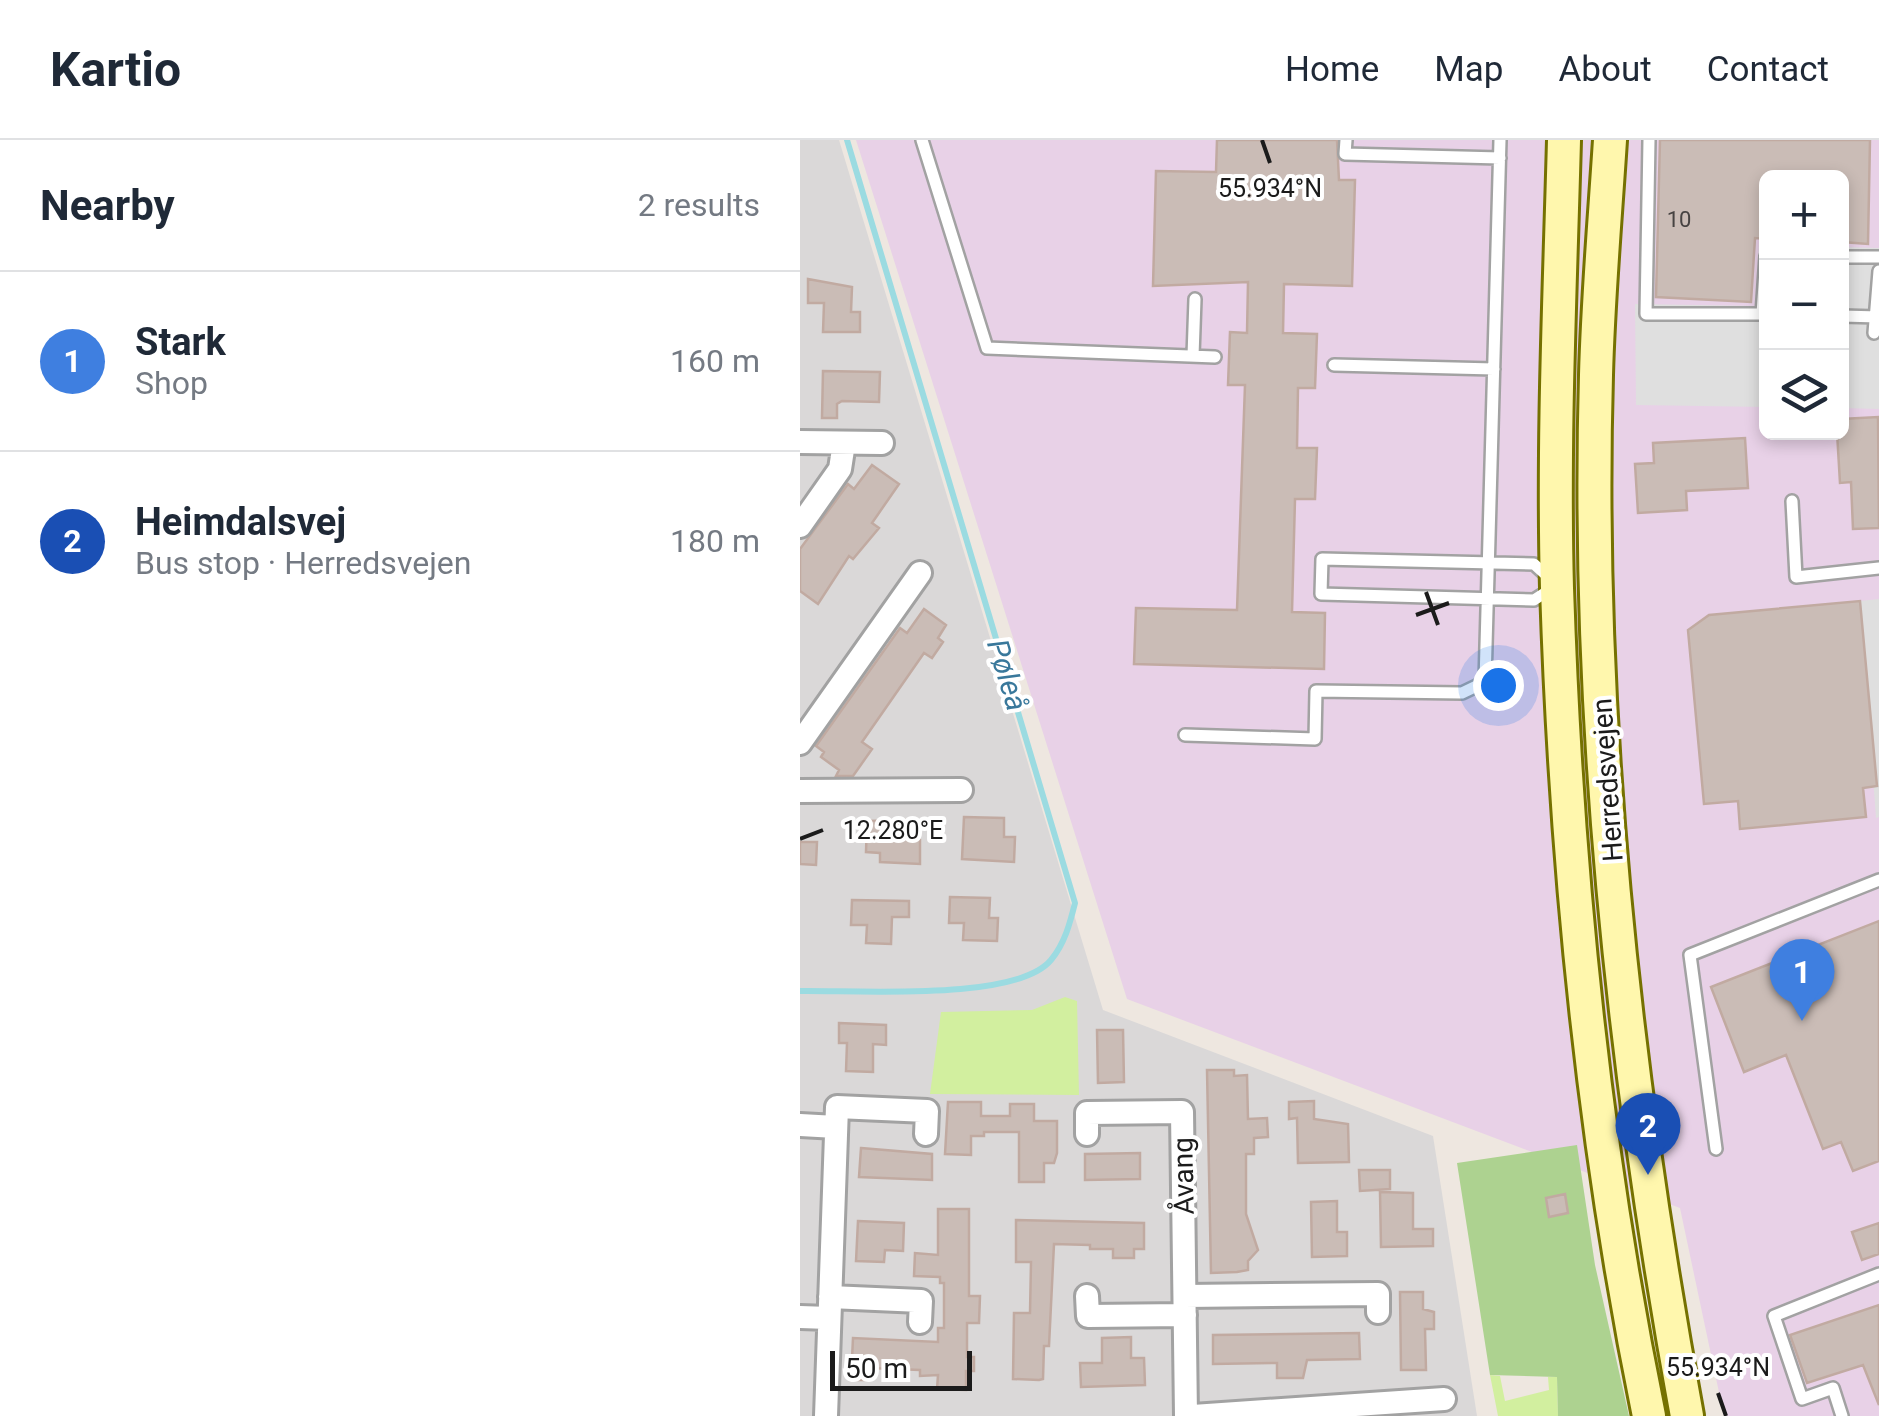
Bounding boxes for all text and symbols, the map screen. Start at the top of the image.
text: Kartio [50,41,181,98]
text: Home [1285,49,1379,90]
text: Map [1434,49,1503,90]
text: About [1558,49,1652,90]
text: Contact [1707,49,1829,90]
map controls [1759,170,1849,440]
button: + [1759,170,1849,260]
text: 55.934°N [1218,174,1322,203]
text: Nearby [40,181,175,230]
text: 2 results [638,186,760,224]
house number: 10 [1667,207,1691,232]
button: − [1759,260,1849,350]
text: Stark [135,320,226,364]
text: 1 [63,342,82,380]
text: 160 m [670,342,760,380]
button: layers [1759,350,1849,440]
text: Shop [135,364,208,402]
text: Heimdalsvej [135,500,346,544]
text: 2 [63,522,82,560]
text: 180 m [670,522,760,560]
text: Bus stop · Herredsvejen [135,544,471,582]
water label: Pøleå [980,635,1035,715]
your location [1473,660,1524,711]
street label: Herredsvejen [1585,697,1630,863]
text: 12.280°E [843,816,943,845]
pin: 1 [1770,938,1834,1021]
pin: 2 [1616,1092,1680,1175]
street label: Åvang [1165,1137,1201,1215]
scale bar [830,1346,972,1390]
text: 50 m [845,1352,908,1385]
text: 55.934°N [1666,1353,1770,1382]

